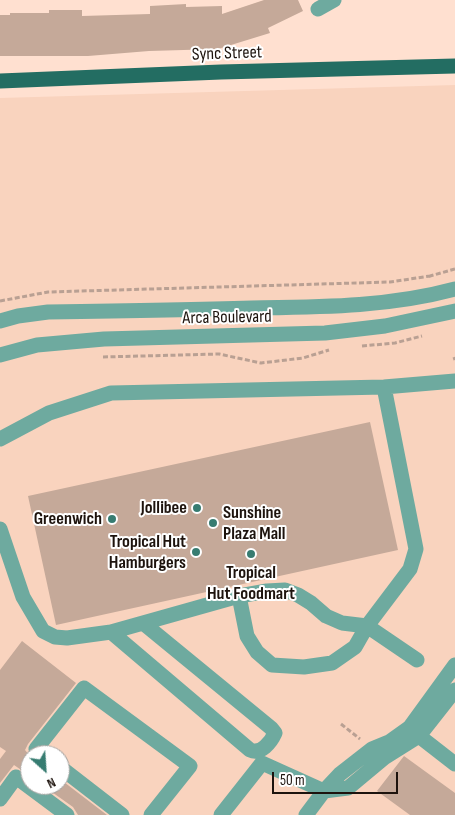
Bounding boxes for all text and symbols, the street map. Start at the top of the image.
street label: Sync Street [191,42,263,66]
street label: Arca Boulevard [182,306,272,330]
place label: Jollibee [141,497,187,519]
marker: Jollibee [191,502,203,514]
place label: Sunshine Plaza Mall [223,502,285,544]
place label: Greenwich [34,508,102,530]
marker: Greenwich [106,513,118,525]
marker: Sunshine Plaza Mall [207,517,219,529]
place label: Tropical Hut Hamburgers [109,531,186,574]
marker: Tropical Hut Hamburgers [190,546,202,558]
marker: Tropical Hut Foodmart [245,548,257,560]
place label: Tropical Hut Foodmart [207,562,295,604]
north arrow [20,745,70,795]
scale bar [275,762,401,794]
text: 50 m [280,771,305,790]
text: N [44,774,58,792]

